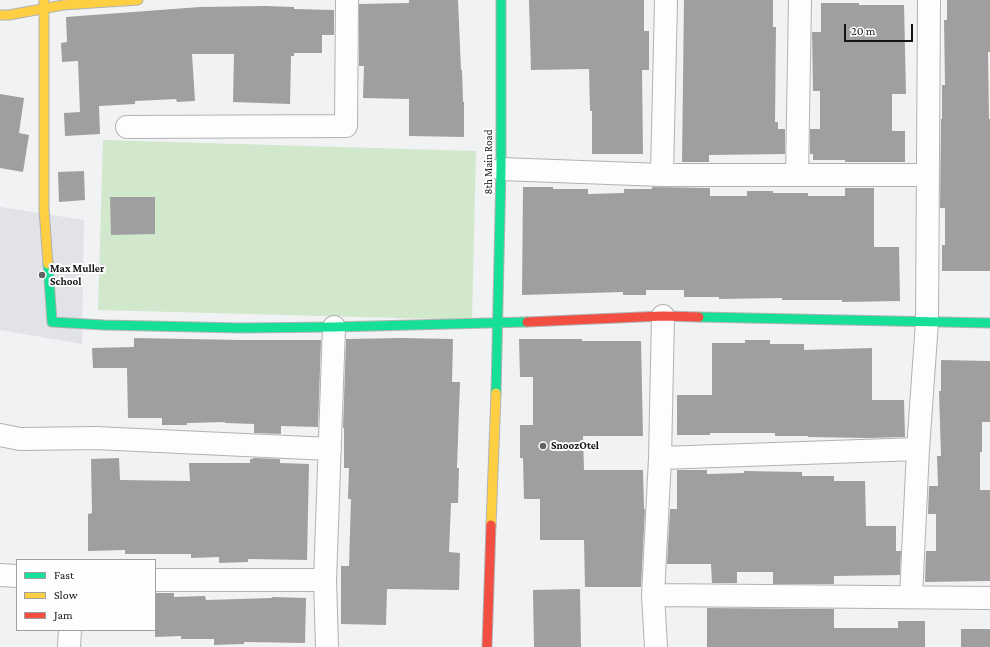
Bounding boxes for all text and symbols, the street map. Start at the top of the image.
scale bar [846,16,915,42]
text: 20 m [851,24,875,38]
street label: 8th Main Road [482,130,496,194]
place label: Max Muller School [50,262,104,288]
marker: Max Muller School [37,270,47,280]
place label: SnoozOtel [551,439,599,453]
marker: SnoozOtel [538,441,548,451]
legend [16,559,156,631]
text: Fast [54,568,74,582]
text: Slow [54,588,78,602]
text: Jam [54,608,73,622]

